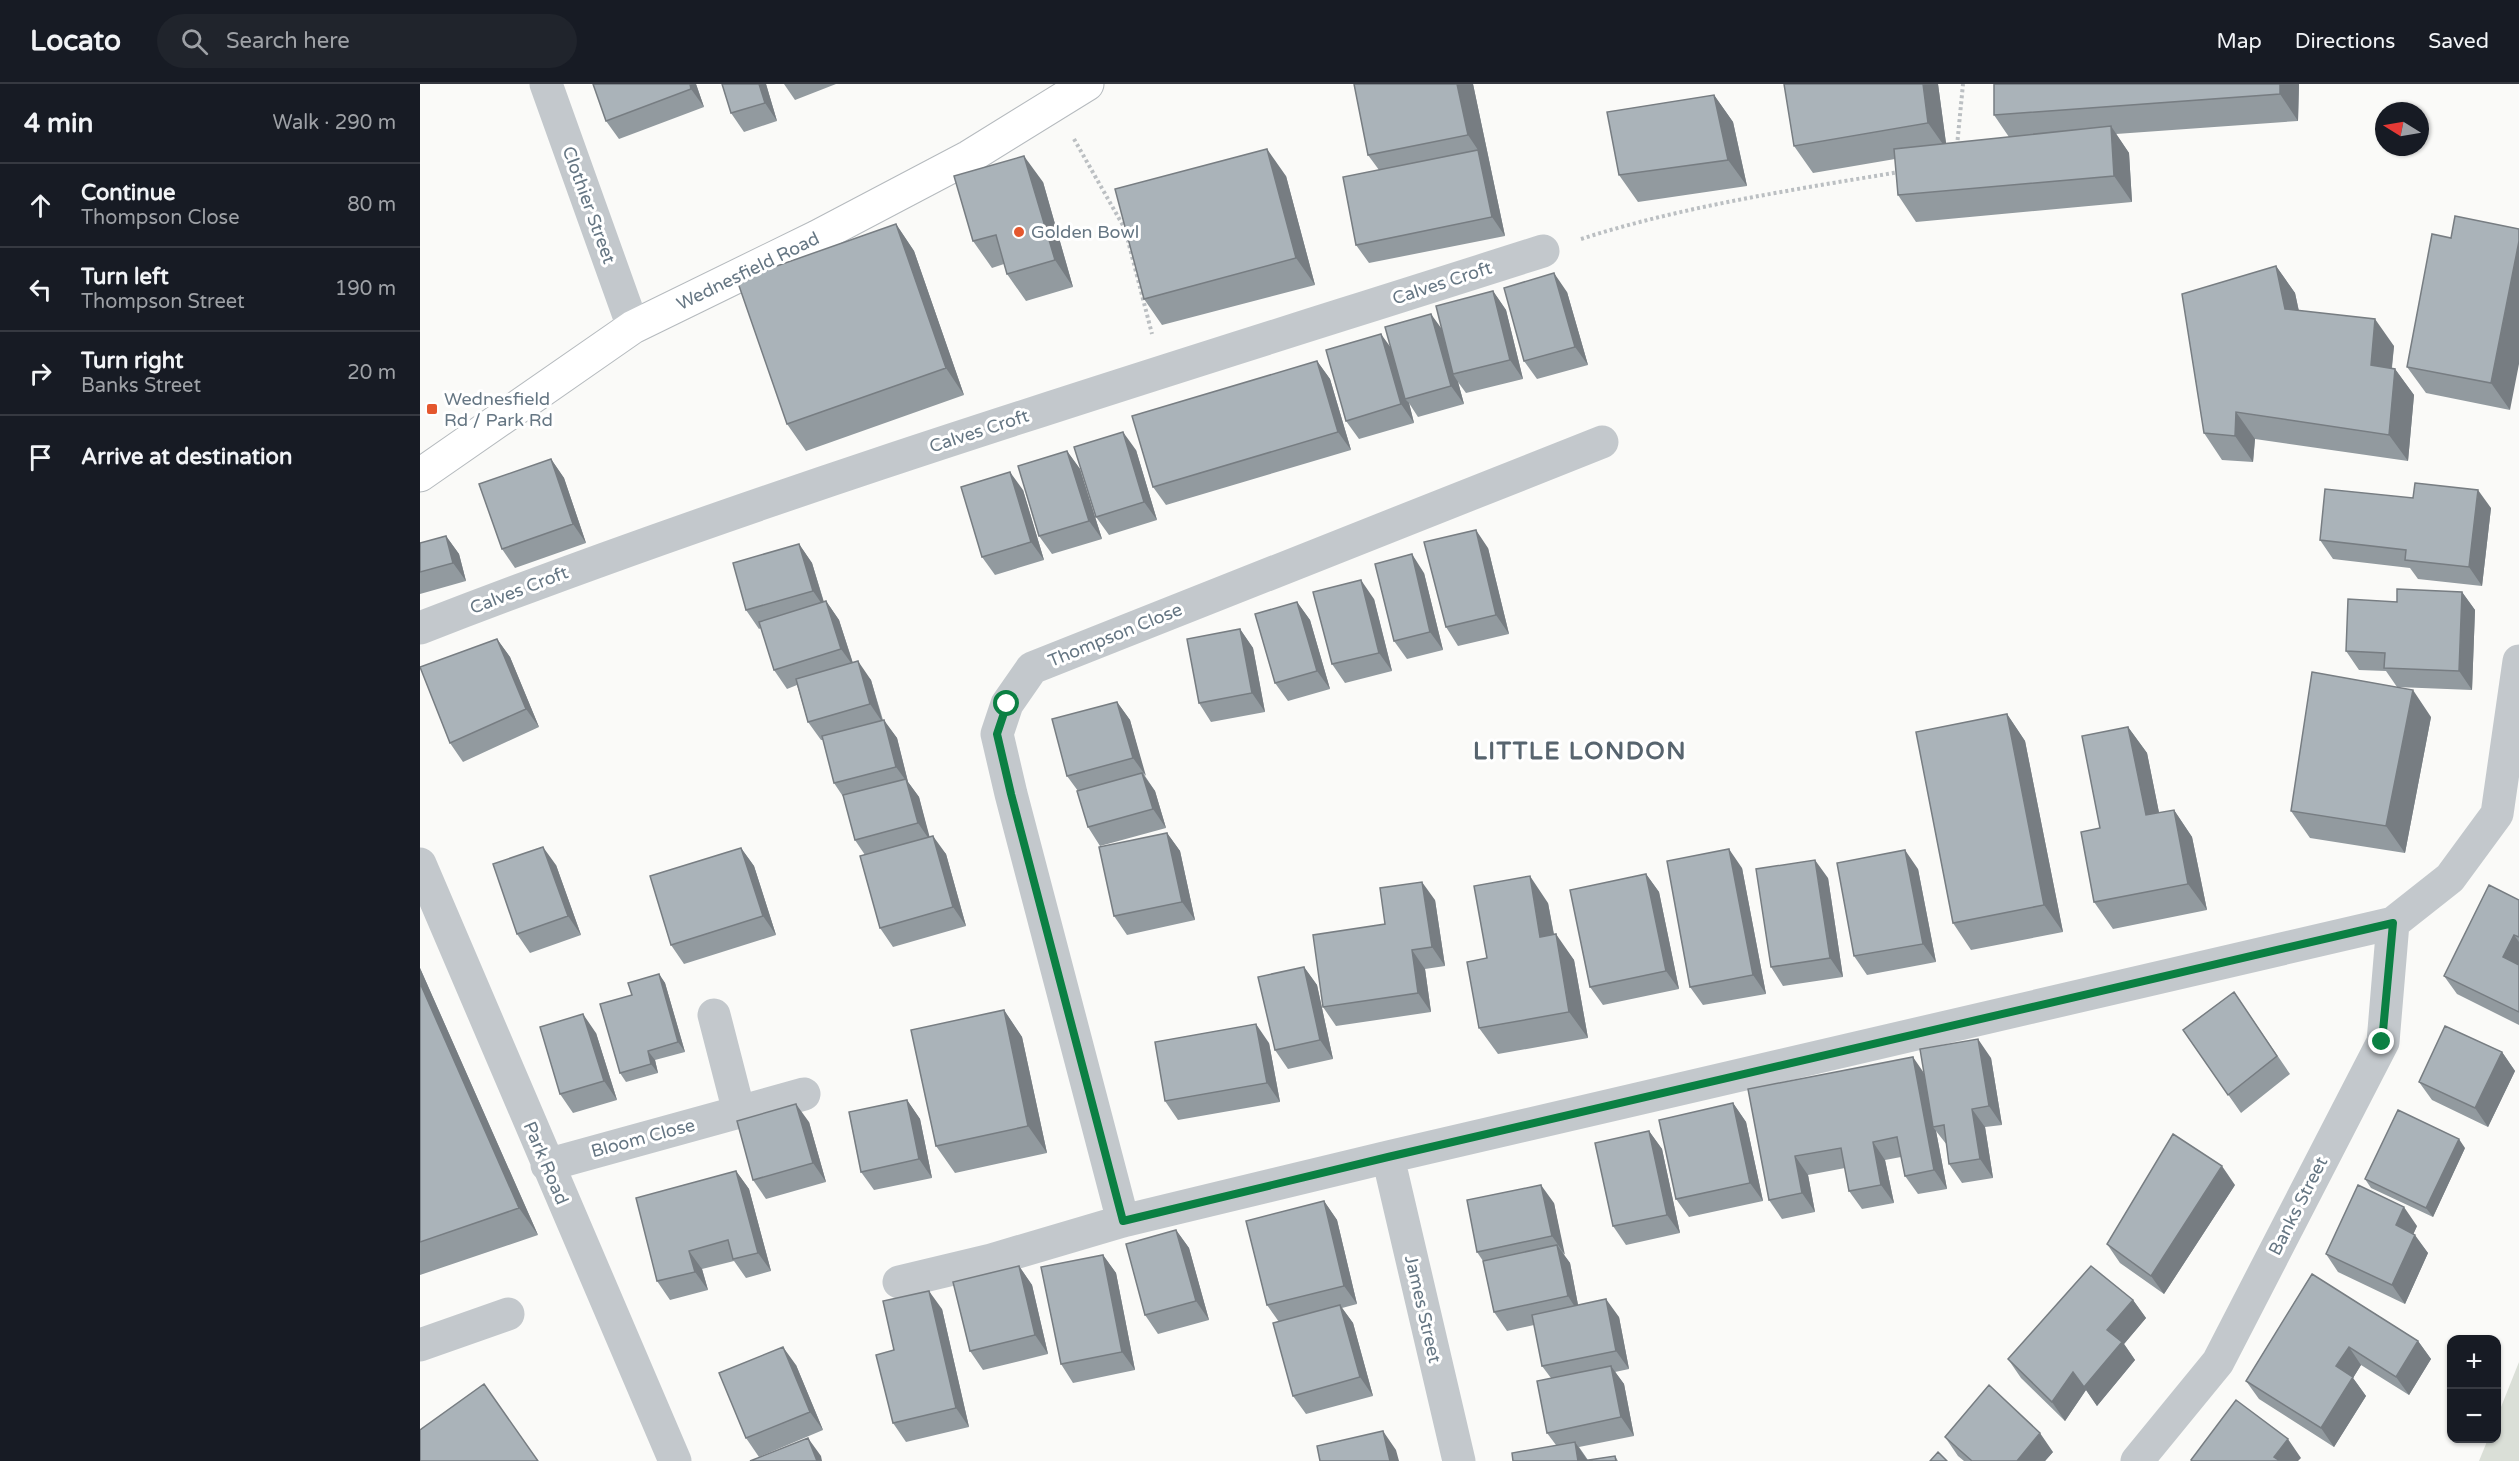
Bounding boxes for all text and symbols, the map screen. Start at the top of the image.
search box [157,14,577,68]
text: Locato [30,24,121,58]
icon: search [178,25,211,58]
text: Search here [226,28,350,54]
text: Map [2216,29,2262,54]
text: Directions [2295,29,2395,54]
text: Saved [2428,29,2489,54]
north arrow [2375,102,2429,156]
text: 4 min [24,108,93,139]
text: Walk · 290 m [273,111,396,135]
street label: Clothier Street [558,143,620,267]
text: Continue [81,180,176,206]
icon: ahead [24,189,57,222]
text: 80 m [347,193,396,217]
text: Thompson Close [81,206,239,230]
place label: Golden Bowl [1031,221,1139,243]
marker: Golden Bowl [1012,225,1026,239]
street label: Wednesfield Road [673,227,823,315]
street label: Calves Croft [1389,257,1495,309]
text: Turn left [81,264,169,290]
icon: left [24,273,57,306]
text: 190 m [335,277,396,301]
text: Thompson Street [81,290,245,314]
text: Turn right [81,348,183,374]
icon: right [24,357,57,390]
text: 20 m [347,361,396,385]
text: Banks Street [81,374,201,398]
place label: Wednesfield Rd / Park Rd [444,388,553,431]
marker: Wednesfield Rd / Park Rd [425,402,439,416]
street label: Calves Croft [926,405,1032,457]
icon: arrive [24,441,57,474]
text: Arrive at destination [81,444,292,470]
street label: Calves Croft [467,561,571,619]
street label: Thompson Close [1045,598,1185,672]
route start [993,690,1019,716]
district label: LITTLE LONDON [1473,737,1687,766]
route end [2368,1028,2394,1054]
street label: Bloom Close [589,1114,697,1162]
street label: Park Road [519,1118,573,1208]
street label: Banks Street [2264,1153,2332,1259]
street label: James Street [1400,1253,1446,1365]
map controls [2447,1335,2501,1443]
button: + [2447,1335,2501,1389]
button: − [2447,1389,2501,1443]

